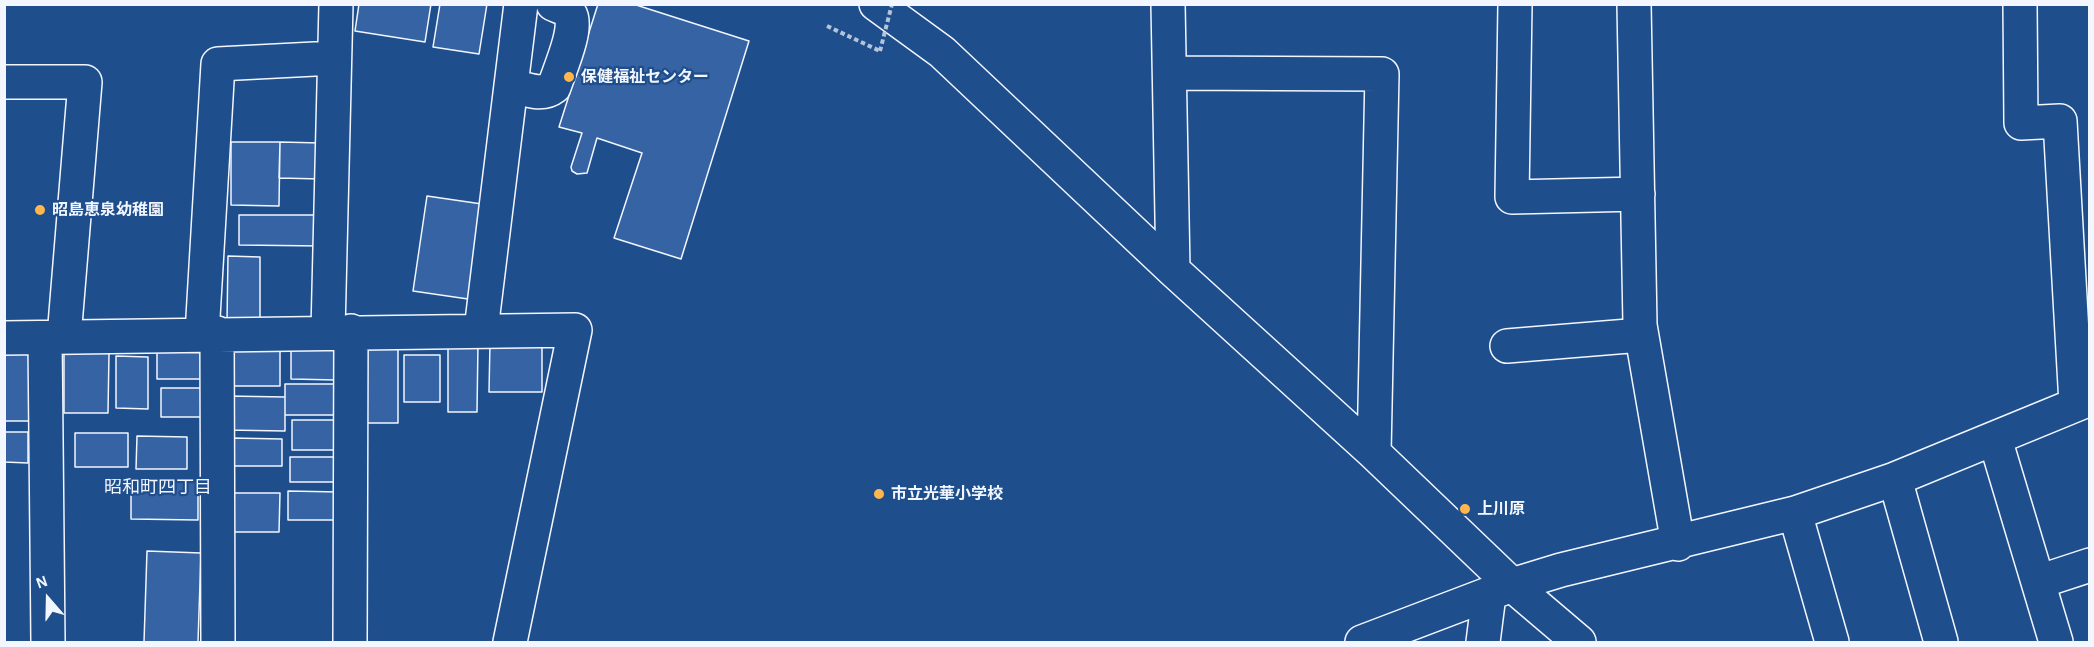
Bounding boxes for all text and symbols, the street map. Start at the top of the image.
place label: 保健福祉センター [581,67,709,87]
marker: 保健福祉センター [562,70,576,84]
place label: 昭島恵泉幼稚園 [52,200,164,220]
marker: 昭島恵泉幼稚園 [33,203,47,217]
district label: 昭和町四丁目 [104,477,212,499]
place label: 市立光華小学校 [891,484,1003,504]
marker: 市立光華小学校 [872,487,886,501]
place label: 上川原 [1477,499,1525,519]
marker: 上川原 [1458,502,1472,516]
north arrow [18,569,78,629]
text: N [34,573,50,592]

